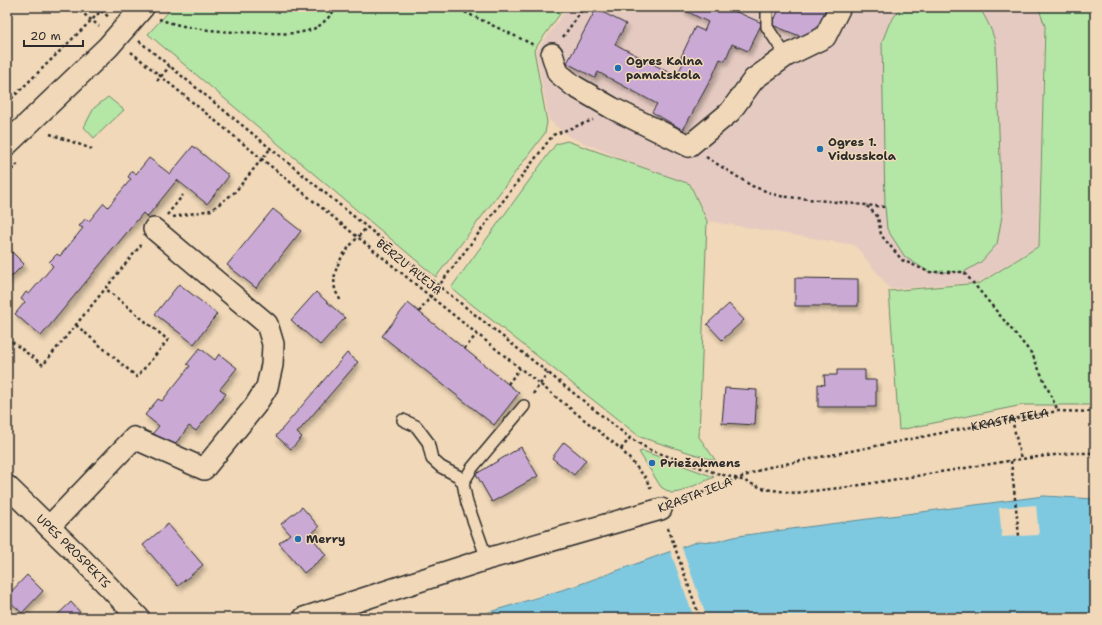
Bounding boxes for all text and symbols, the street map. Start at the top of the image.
scale bar [24,22,83,48]
text: 20 m [30,28,61,44]
place label: Ogres Kalna pamatskola [626,53,704,83]
marker: Ogres Kalna pamatskola [613,63,623,73]
place label: Ogres 1. Vidusskola [828,134,897,164]
marker: Ogres 1. Vidusskola [815,144,825,154]
street label: BĒRZU ALEJA [373,236,445,299]
street label: KRASTA IELA [970,405,1050,435]
place label: Priežakmens [660,455,740,471]
marker: Priežakmens [647,458,657,468]
street label: KRASTA IELA [655,473,735,517]
street label: UPES PROSPEKTS [33,511,114,592]
place label: Merry [306,531,345,547]
marker: Merry [293,534,303,544]

